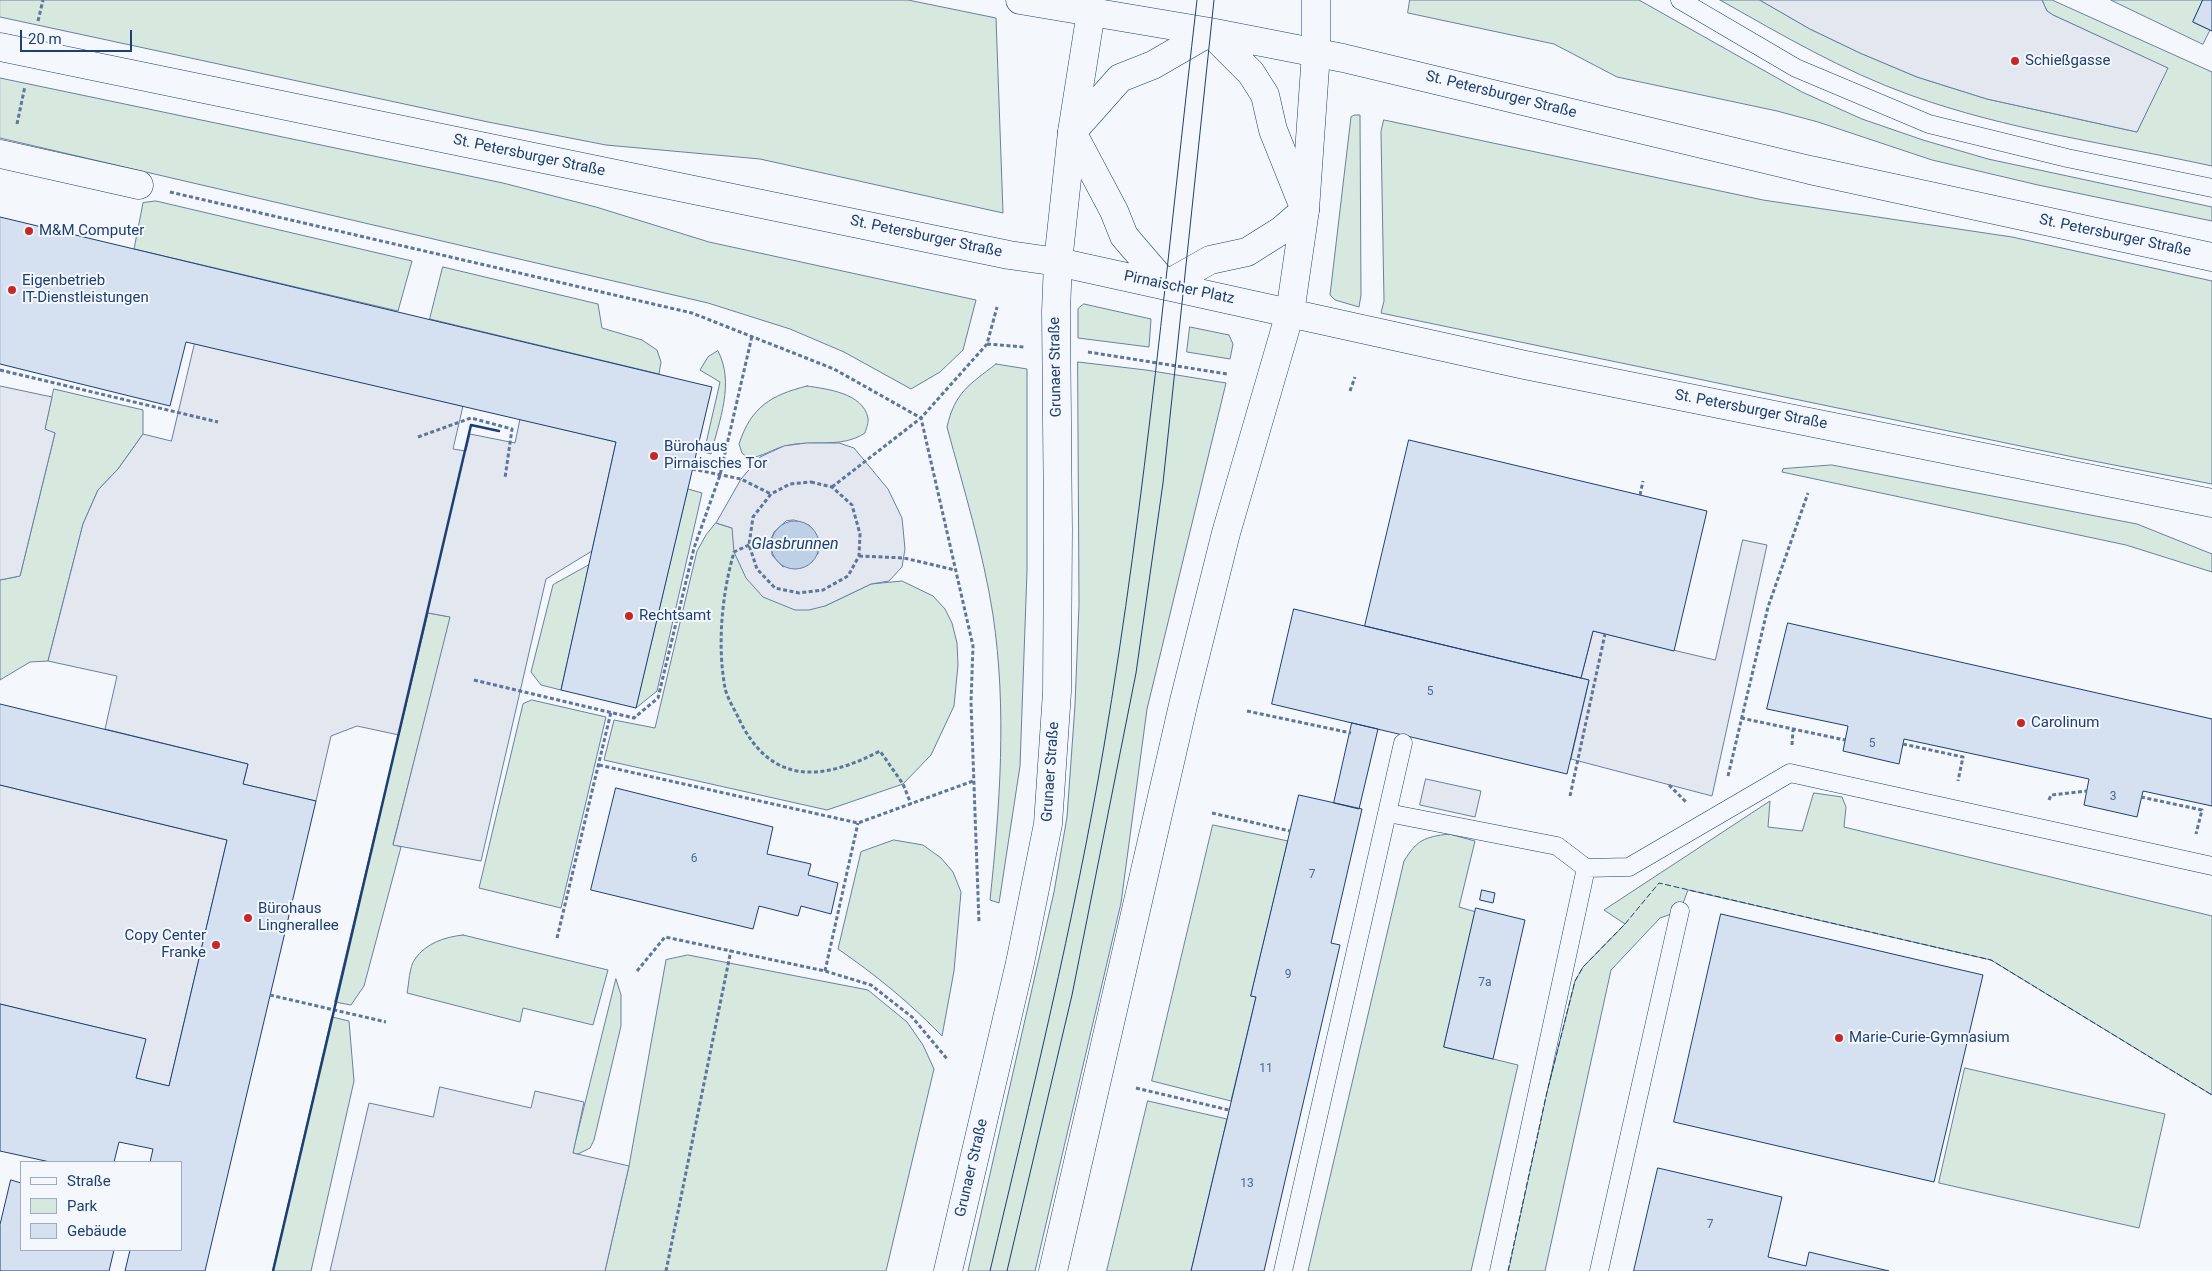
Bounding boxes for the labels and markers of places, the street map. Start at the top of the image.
place label: Schießgasse [2025,52,2111,70]
marker: Schießgasse [2009,55,2021,67]
place label: M&M Computer [39,222,144,240]
marker: M&M Computer [23,225,35,237]
place label: Eigenbetrieb IT-Dienstleistungen [22,272,149,307]
marker: Eigenbetrieb IT-Dienstleistungen [6,284,18,296]
place label: Bürohaus Pirnaisches Tor [664,438,767,473]
marker: Bürohaus Pirnaisches Tor [648,450,660,462]
place label: Rechtsamt [639,607,711,625]
marker: Rechtsamt [623,610,635,622]
place label: Carolinum [2031,714,2099,732]
marker: Carolinum [2015,717,2027,729]
place label: Bürohaus Lingnerallee [258,900,339,935]
marker: Bürohaus Lingnerallee [242,912,254,924]
place label: Copy Center Franke [125,927,206,962]
marker: Copy Center Franke [210,939,222,951]
place label: Marie-Curie-Gymnasium [1849,1029,2010,1047]
marker: Marie-Curie-Gymnasium [1833,1032,1845,1044]

